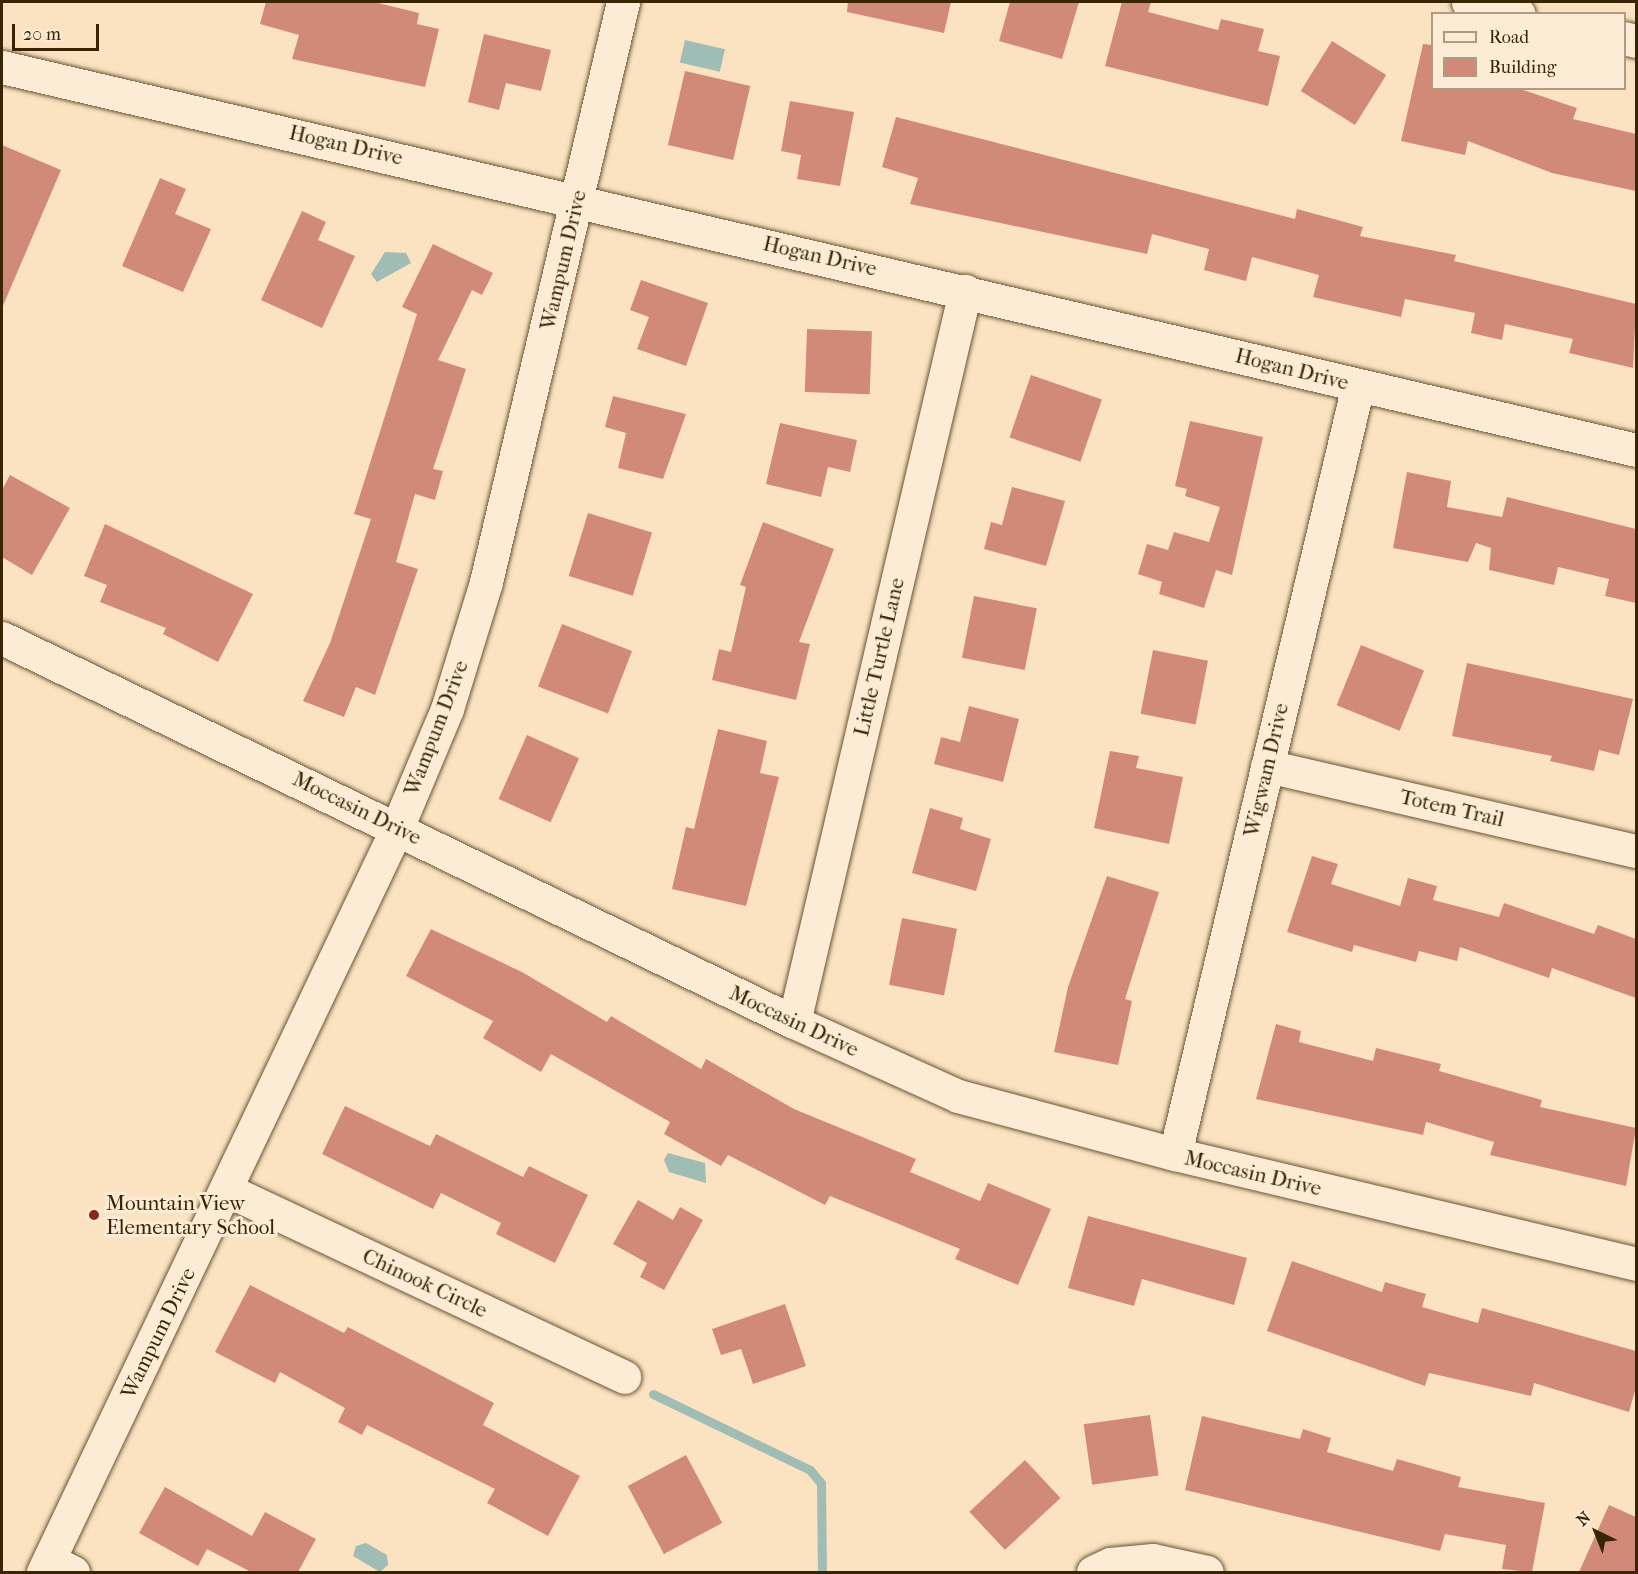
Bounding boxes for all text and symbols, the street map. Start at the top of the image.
scale bar [15,12,102,50]
legend [1431,12,1626,90]
text: 20 m [23,24,61,45]
text: Road [1489,27,1529,48]
text: Building [1489,57,1556,78]
street label: Hogan Drive [287,120,405,170]
street label: Wampum Drive [535,188,591,332]
street label: Hogan Drive [761,231,879,281]
street label: Hogan Drive [1233,343,1351,395]
street label: Little Turtle Lane [849,575,909,739]
street label: Wampum Drive [399,657,473,799]
street label: Wigwam Drive [1238,701,1294,839]
street label: Moccasin Drive [289,766,425,850]
street label: Totem Trail [1398,784,1506,832]
street label: Moccasin Drive [725,980,863,1062]
street label: Moccasin Drive [1182,1145,1324,1201]
place label: Mountain View Elementary School [106,1190,275,1240]
marker: Mountain View Elementary School [87,1208,101,1222]
street label: Chinook Circle [359,1243,491,1323]
street label: Wampum Drive [115,1263,201,1403]
north arrow [1566,1502,1626,1562]
text: N [1572,1507,1594,1530]

